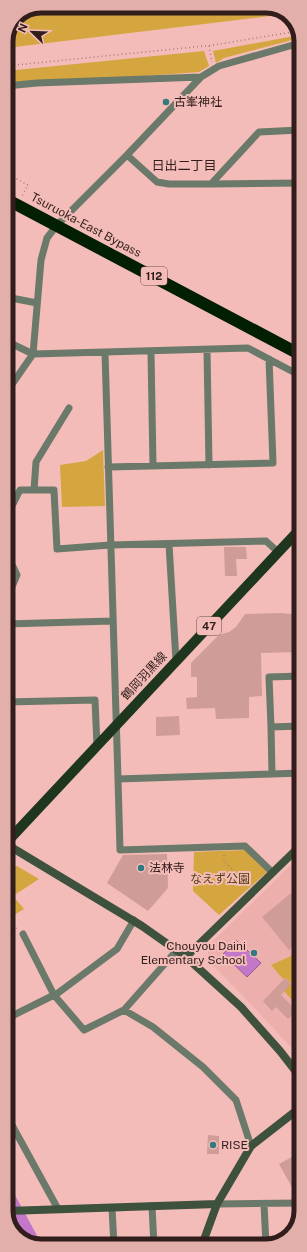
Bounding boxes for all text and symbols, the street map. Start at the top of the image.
north arrow [12,12,52,52]
text: N [16,22,30,34]
place label: 古峯神社 [174,95,222,109]
marker: 古峯神社 [161,97,171,107]
district label: 日出二丁目 [151,158,217,173]
street label: Tsuruoka-East Bypass [28,190,144,260]
road number: 112 [141,267,167,285]
road number: 47 [197,617,221,635]
street label: 鶴岡羽黒線 [118,649,170,703]
place label: 法林寺 [149,861,185,875]
marker: 法林寺 [136,863,146,873]
park label: なえず公園 [190,872,250,886]
place label: Chouyou Daini Elementary School [141,939,246,967]
marker: Chouyou Daini Elementary School [249,948,259,958]
place label: RISE [221,1138,248,1152]
marker: RISE [208,1140,218,1150]

